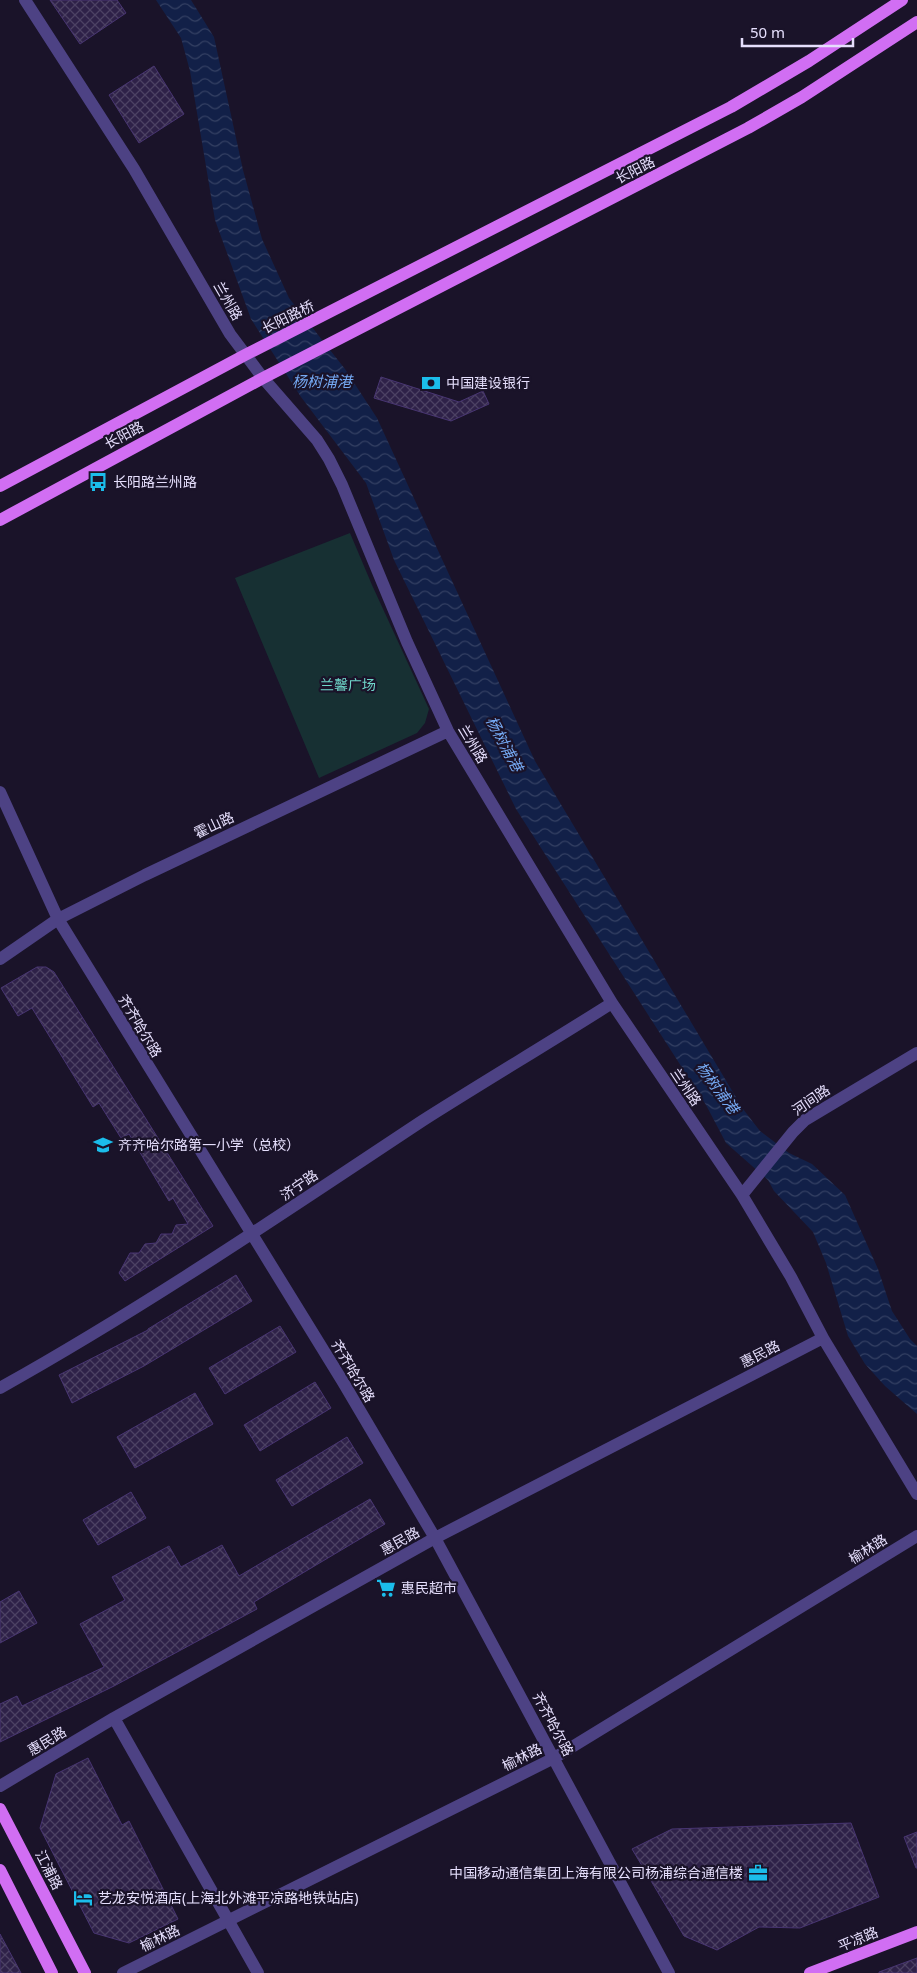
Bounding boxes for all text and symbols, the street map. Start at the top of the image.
scale bar [742,15,853,47]
text: 50 m [750,22,785,42]
street label: 长阳路 [612,152,658,188]
street label: 兰州路 [210,278,247,324]
street label: 长阳路桥 [258,296,317,337]
water label: 杨树浦港 [292,371,354,391]
bank icon: 中国建设银行 [420,372,442,394]
place label: 中国建设银行 [446,373,530,392]
street label: 长阳路 [101,416,147,453]
bus stop icon: 长阳路兰州路 [87,471,109,493]
place label: 长阳路兰州路 [113,472,197,491]
park label: 兰馨广场 [320,675,376,694]
water label: 杨树浦港 [482,712,529,776]
street label: 兰州路 [454,721,492,767]
street label: 霍山路 [191,807,237,842]
street label: 齐齐哈尔路 [114,991,167,1061]
water label: 杨树浦港 [692,1057,745,1119]
street label: 兰州路 [667,1064,706,1109]
street label: 河间路 [788,1080,833,1119]
school or university icon: 齐齐哈尔路第一小学（总校） [92,1134,114,1156]
place label: 齐齐哈尔路第一小学（总校） [118,1135,300,1154]
street label: 济宁路 [276,1165,321,1204]
street label: 齐齐哈尔路 [327,1336,380,1406]
street label: 惠民路 [737,1336,783,1372]
street label: 惠民路 [377,1522,423,1559]
street label: 榆林路 [845,1529,891,1568]
supermarket icon: 惠民超市 [375,1577,397,1599]
place label: 惠民超市 [401,1578,457,1597]
street label: 齐齐哈尔路 [529,1688,578,1759]
street label: 惠民路 [24,1722,70,1760]
street label: 榆林路 [499,1739,545,1775]
street label: 江浦路 [31,1847,67,1893]
office icon: 中国移动通信集团上海有限公司杨浦综合通信楼 [747,1862,769,1884]
place label: 中国移动通信集团上海有限公司杨浦综合通信楼 [449,1863,743,1882]
hotel icon: 艺龙安悦酒店(上海北外滩平凉路地铁站店) [72,1887,94,1909]
place label: 艺龙安悦酒店(上海北外滩平凉路地铁站店) [98,1888,358,1907]
street label: 榆林路 [137,1920,183,1955]
street label: 平凉路 [835,1922,881,1955]

